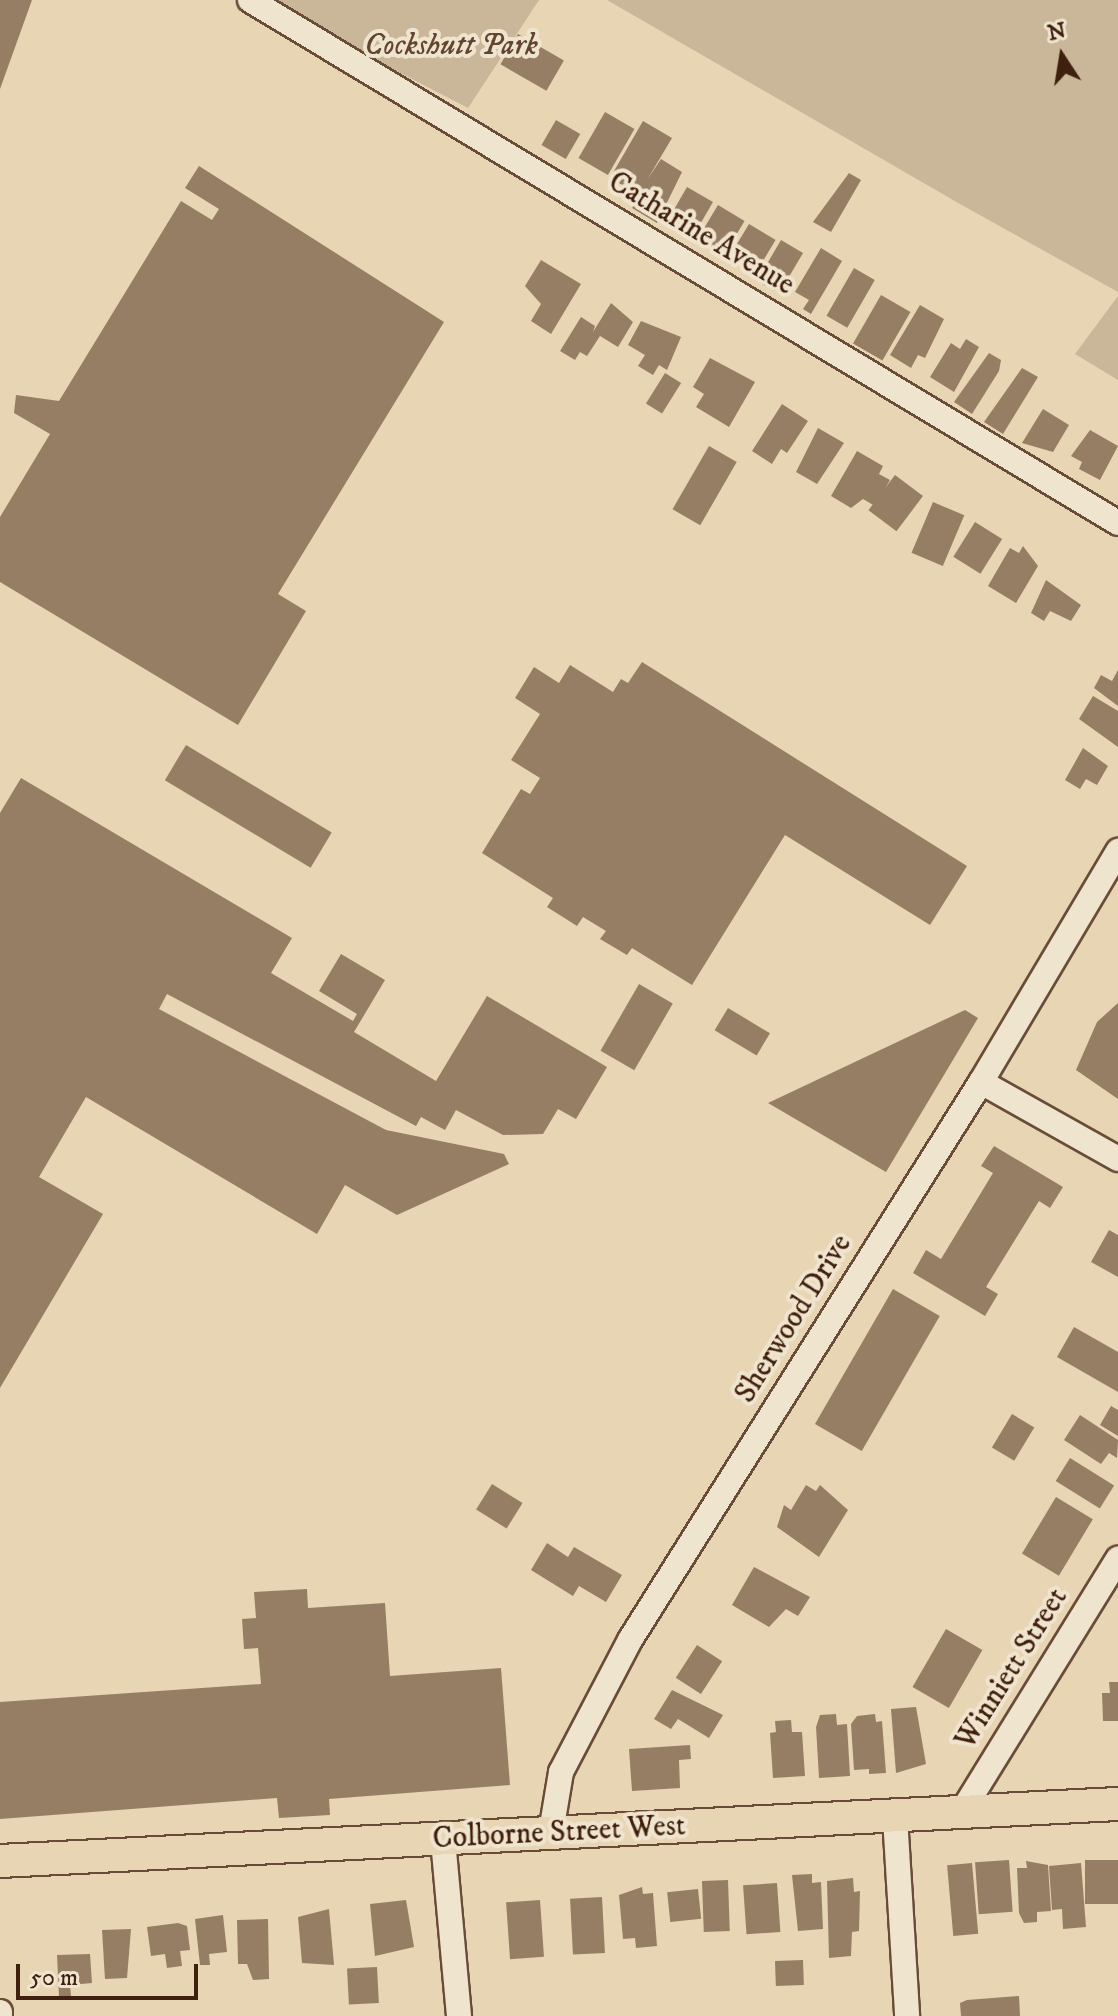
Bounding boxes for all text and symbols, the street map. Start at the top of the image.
north arrow [1022,16,1102,96]
text: N [1045,17,1069,47]
park label: Cockshutt Park [364,28,538,64]
street label: Catharine Avenue [601,164,801,304]
street label: Sherwood Drive [728,1228,860,1410]
street label: Winniett Street [948,1582,1076,1756]
street label: Colborne Street West [432,1808,686,1858]
scale bar [20,1948,202,1998]
text: 50 m [30,1963,78,1993]

